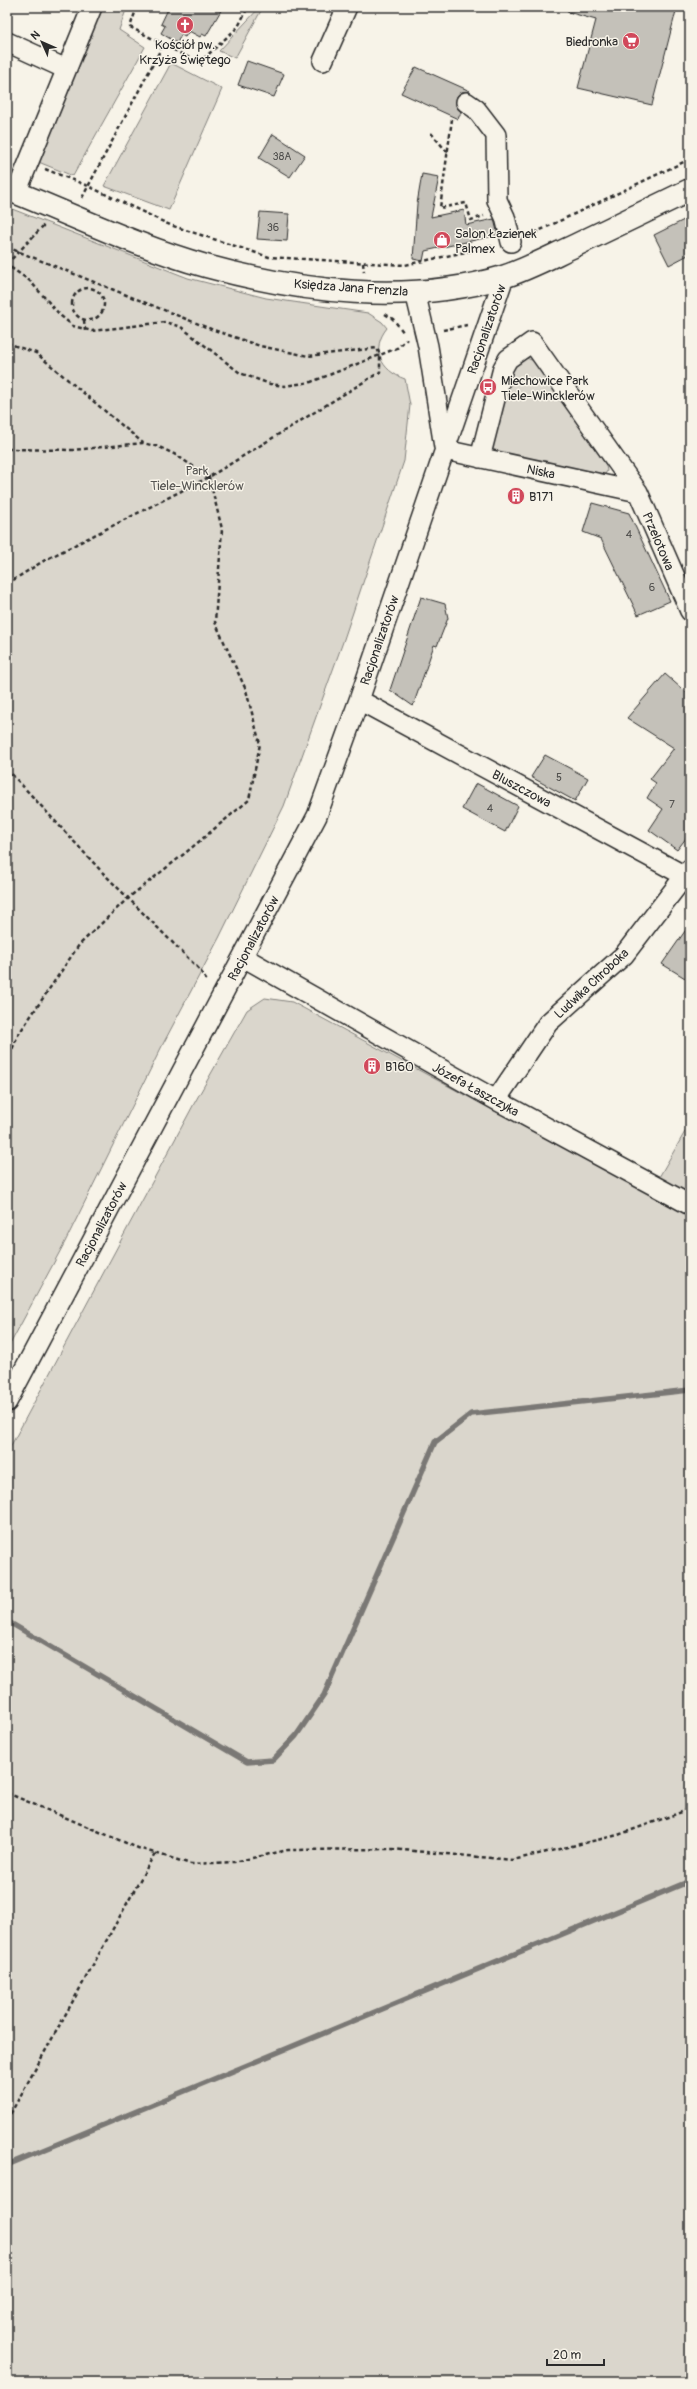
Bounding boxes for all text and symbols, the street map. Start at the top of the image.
church icon: Kościół pw. Krzyża Świętego [175,15,195,35]
north arrow [22,22,62,62]
text: N [28,28,43,43]
supermarket icon: Biedronka [621,31,641,51]
place label: Biedronka [565,34,618,50]
place label: Kościół pw. Krzyża Świętego [139,37,231,68]
house number: 38A [273,150,291,163]
house number: 36 [267,221,279,234]
place label: Salon Łazienek Palmex [455,226,537,257]
shop icon: Salon Łazienek Palmex [432,230,452,250]
street label: Księdza Jana Frenzla [293,276,409,300]
street label: Racjonalizatorów [464,282,510,376]
place label: Miechowice Park Tiele-Wincklerów [501,373,595,404]
bus stop icon: Miechowice Park Tiele-Wincklerów [478,377,498,397]
street label: Niska [525,461,556,483]
park label: Park Tiele-Wincklerów [150,463,244,494]
building icon: B171 [506,486,526,506]
place label: B171 [529,489,553,505]
street label: Przelotowa [639,510,678,573]
house number: 4 [626,528,633,541]
house number: 6 [649,581,655,594]
street label: Racjonalizatorów [357,593,403,687]
street label: Bluszczowa [489,767,554,811]
house number: 5 [556,771,562,784]
house number: 7 [669,798,675,811]
house number: 4 [487,802,494,815]
street label: Racjonalizatorów [225,893,283,984]
street label: Ludwika Chroboka [551,945,632,1022]
building icon: B160 [362,1056,382,1076]
place label: B160 [385,1059,414,1075]
street label: Józefa Łaszczyka [429,1059,522,1120]
street label: Racjonalizatorów [73,1179,131,1270]
scale bar [547,2341,604,2367]
text: 20 m [553,2348,582,2363]

